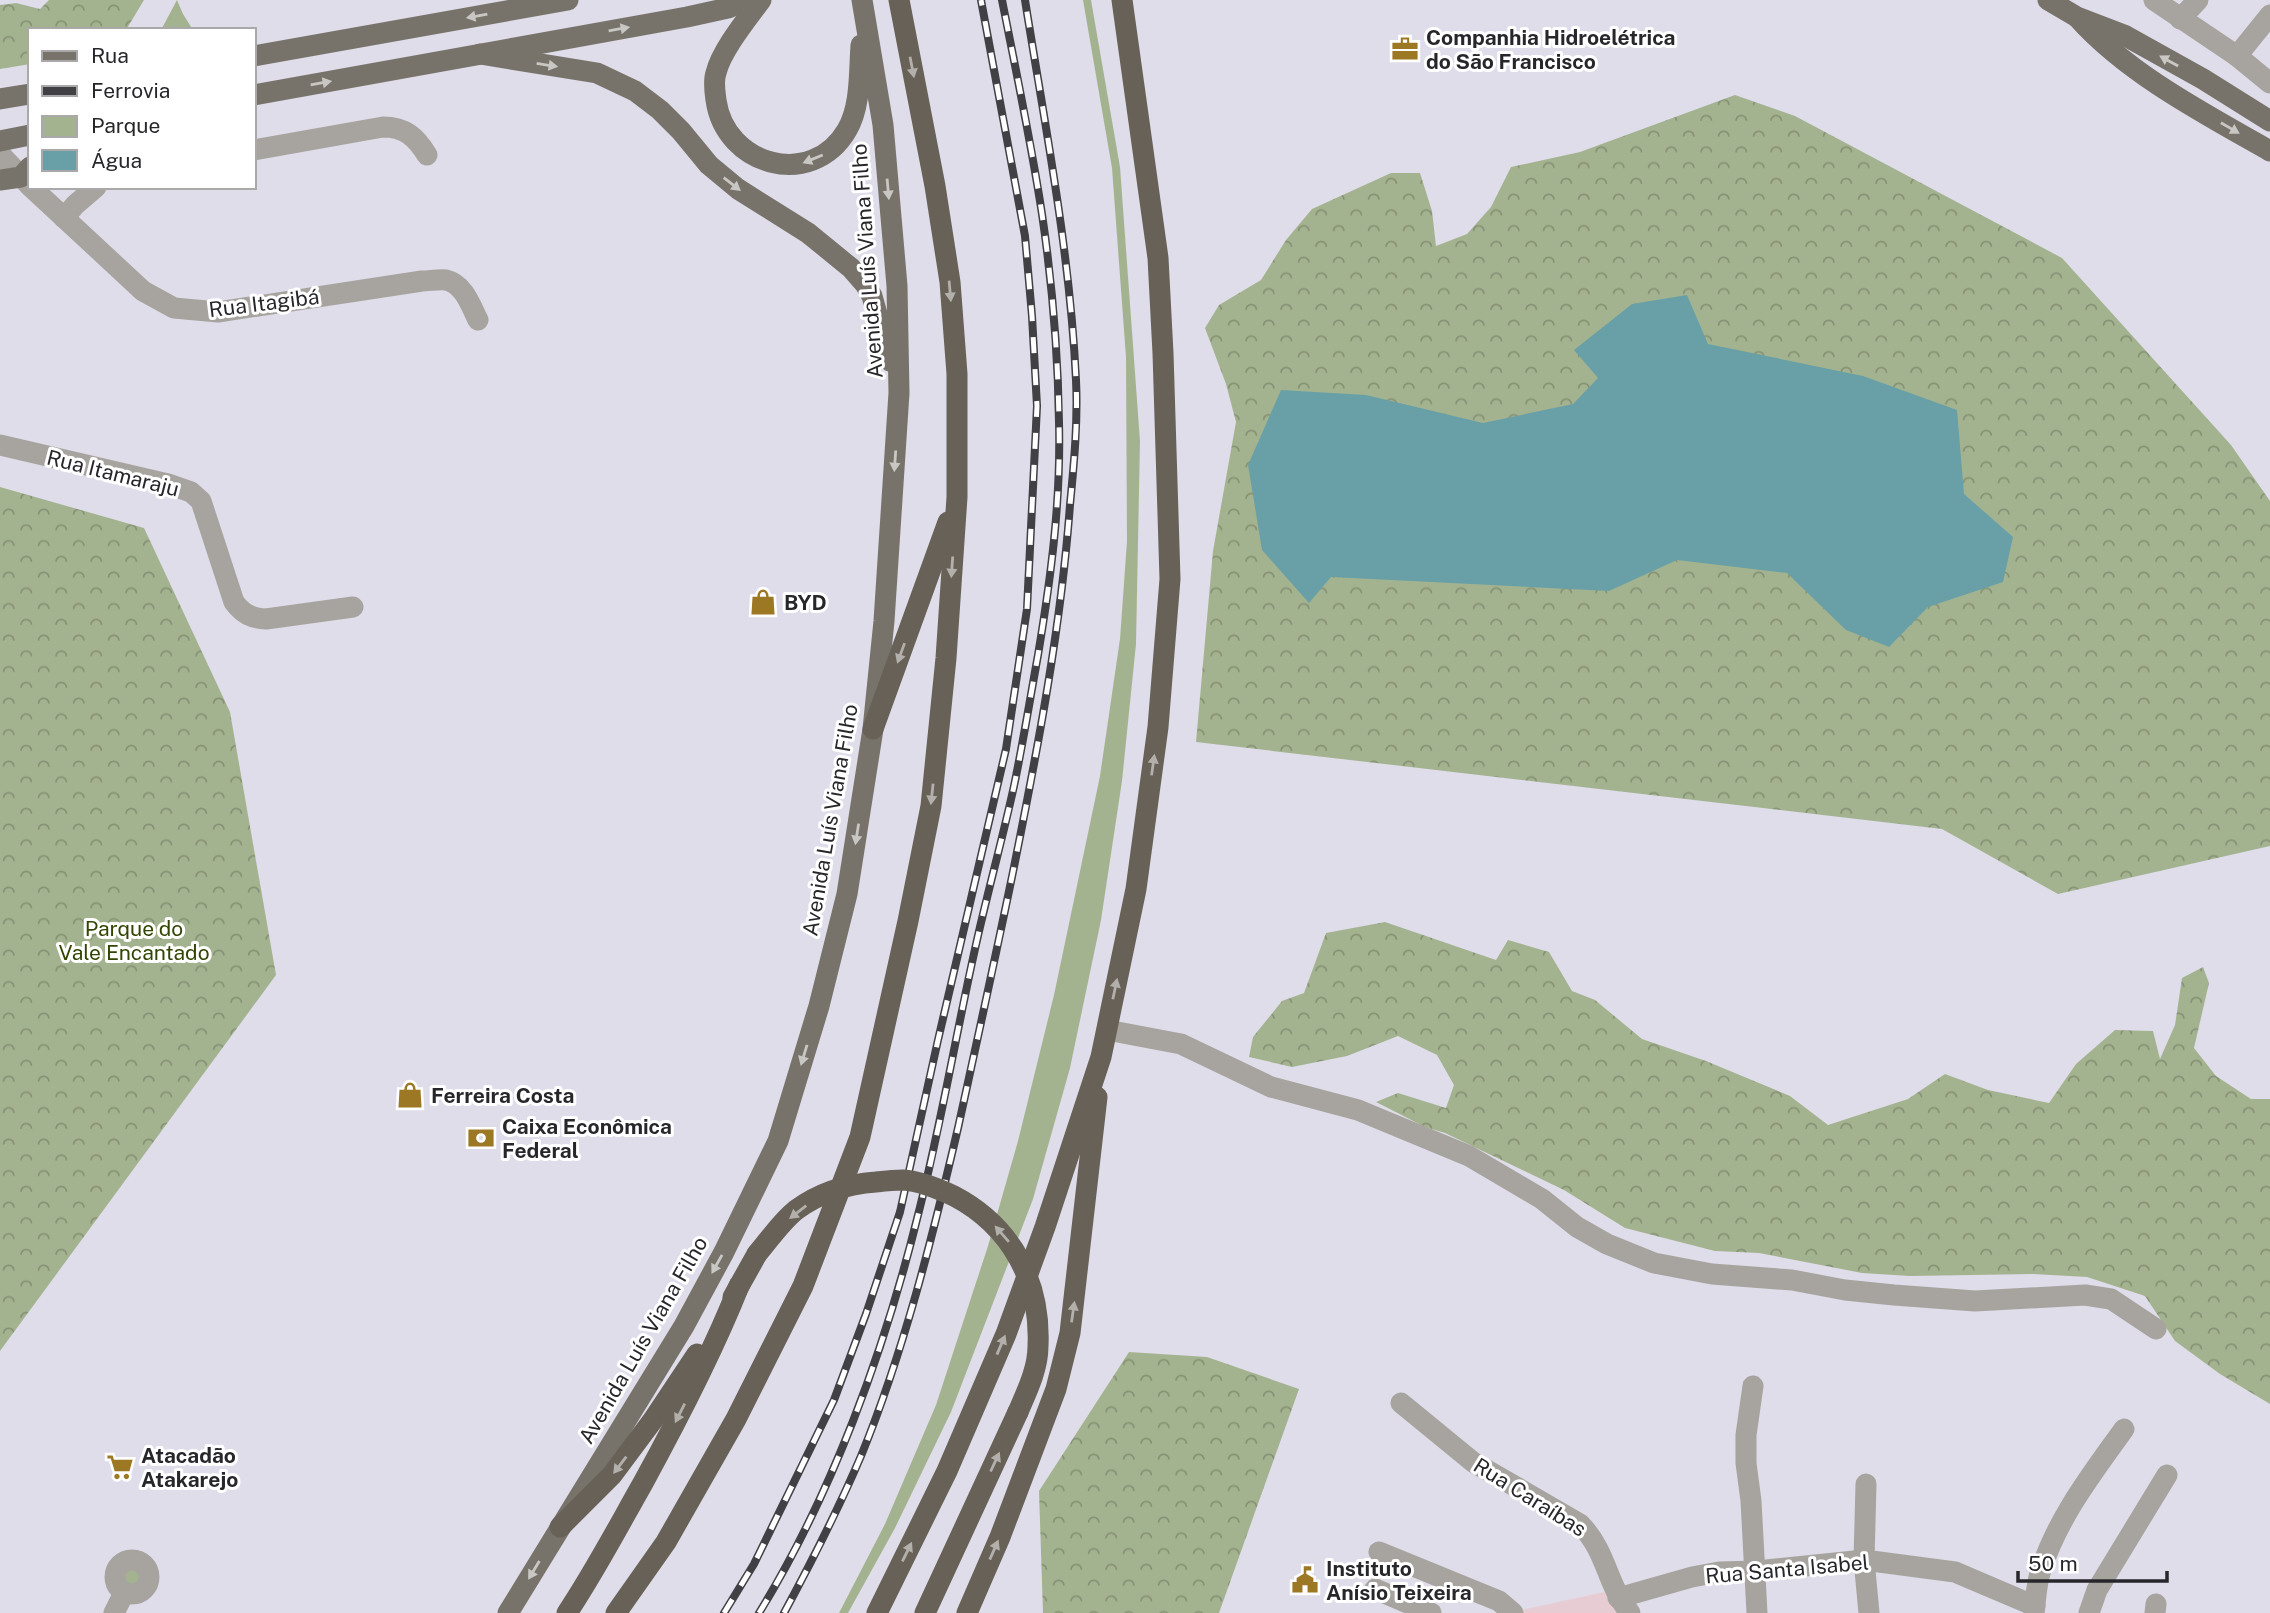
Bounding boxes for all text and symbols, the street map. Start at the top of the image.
one-way arrow [466,11,488,22]
one-way arrow [608,23,630,34]
place label: Companhia Hidroelétrica do São Francisco [1426,25,1676,74]
legend [28,28,256,189]
office icon: Companhia Hidroelétrica do São Francisco [1390,34,1420,64]
text: Rua [91,43,129,68]
one-way arrow [2160,55,2179,67]
one-way arrow [906,56,917,78]
one-way arrow [536,60,558,71]
one-way arrow [310,77,332,88]
text: Ferrovia [91,78,170,103]
text: Parque [91,113,160,138]
one-way arrow [2220,122,2240,134]
street label: Avenida Luís Viana Filho [846,143,888,379]
text: Água [91,148,142,173]
one-way arrow [802,154,823,165]
one-way arrow [723,176,741,191]
one-way arrow [883,178,894,200]
one-way arrow [945,280,956,302]
street label: Rua Itagibá [207,284,321,322]
street label: Rua Itamaraju [44,444,182,502]
one-way arrow [889,451,900,473]
one-way arrow [946,556,957,578]
shop icon: BYD [748,587,778,617]
place label: BYD [784,590,827,615]
one-way arrow [895,643,906,664]
street label: Avenida Luís Viana Filho [797,702,863,938]
one-way arrow [1148,753,1159,775]
one-way arrow [926,783,937,805]
one-way arrow [851,823,862,845]
park label: Parque do Vale Encantado [58,916,210,965]
one-way arrow [1110,978,1121,1000]
one-way arrow [798,1044,809,1065]
shop icon: Ferreira Costa [395,1080,425,1110]
place label: Ferreira Costa [431,1083,574,1108]
place label: Caixa Econômica Federal [502,1114,672,1163]
bank icon: Caixa Econômica Federal [466,1123,496,1153]
one-way arrow [789,1204,807,1219]
one-way arrow [994,1225,1010,1243]
street label: Avenida Luís Viana Filho [573,1232,713,1448]
one-way arrow [711,1254,723,1274]
one-way arrow [1068,1301,1079,1323]
one-way arrow [996,1334,1007,1355]
one-way arrow [674,1403,686,1423]
place label: Atacadão Atakarejo [141,1443,238,1492]
supermarket icon: Atacadão Atakarejo [105,1452,135,1482]
one-way arrow [989,1452,1001,1472]
street label: Rua Caraíbas [1469,1452,1591,1542]
one-way arrow [613,1456,627,1474]
one-way arrow [989,1540,1000,1561]
scale bar [2018,1540,2167,1584]
one-way arrow [902,1542,913,1562]
street label: Rua Santa Isabel [1704,1549,1870,1589]
text: 50 m [2028,1551,2078,1576]
place label: Instituto Anísio Teixeira [1326,1556,1472,1605]
one-way arrow [528,1560,541,1579]
public building icon: Instituto Anísio Teixeira [1290,1565,1320,1595]

